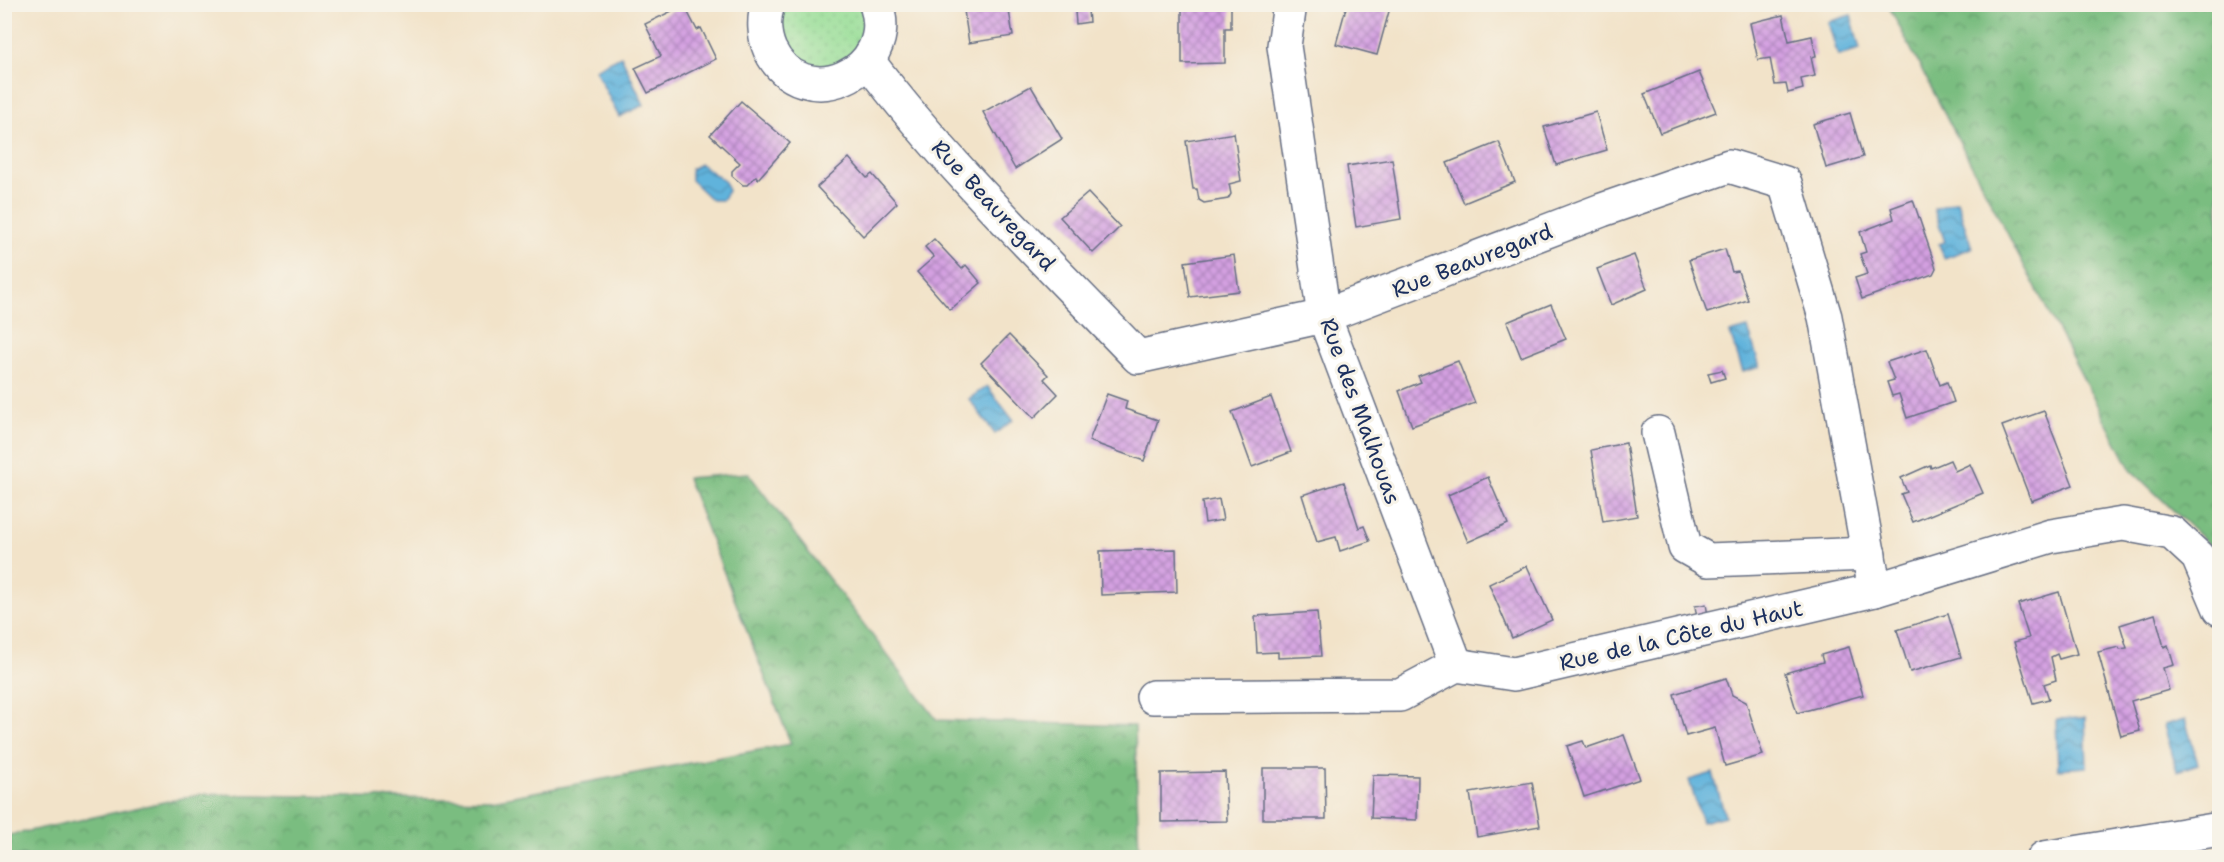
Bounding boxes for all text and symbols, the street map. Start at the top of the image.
street label: Rue Beauregard [925,133,1062,277]
street label: Rue Beauregard [1388,216,1557,304]
street label: Rue des Malhouas [1313,314,1408,508]
street label: Rue de la Côte du Haut [1557,593,1806,678]

